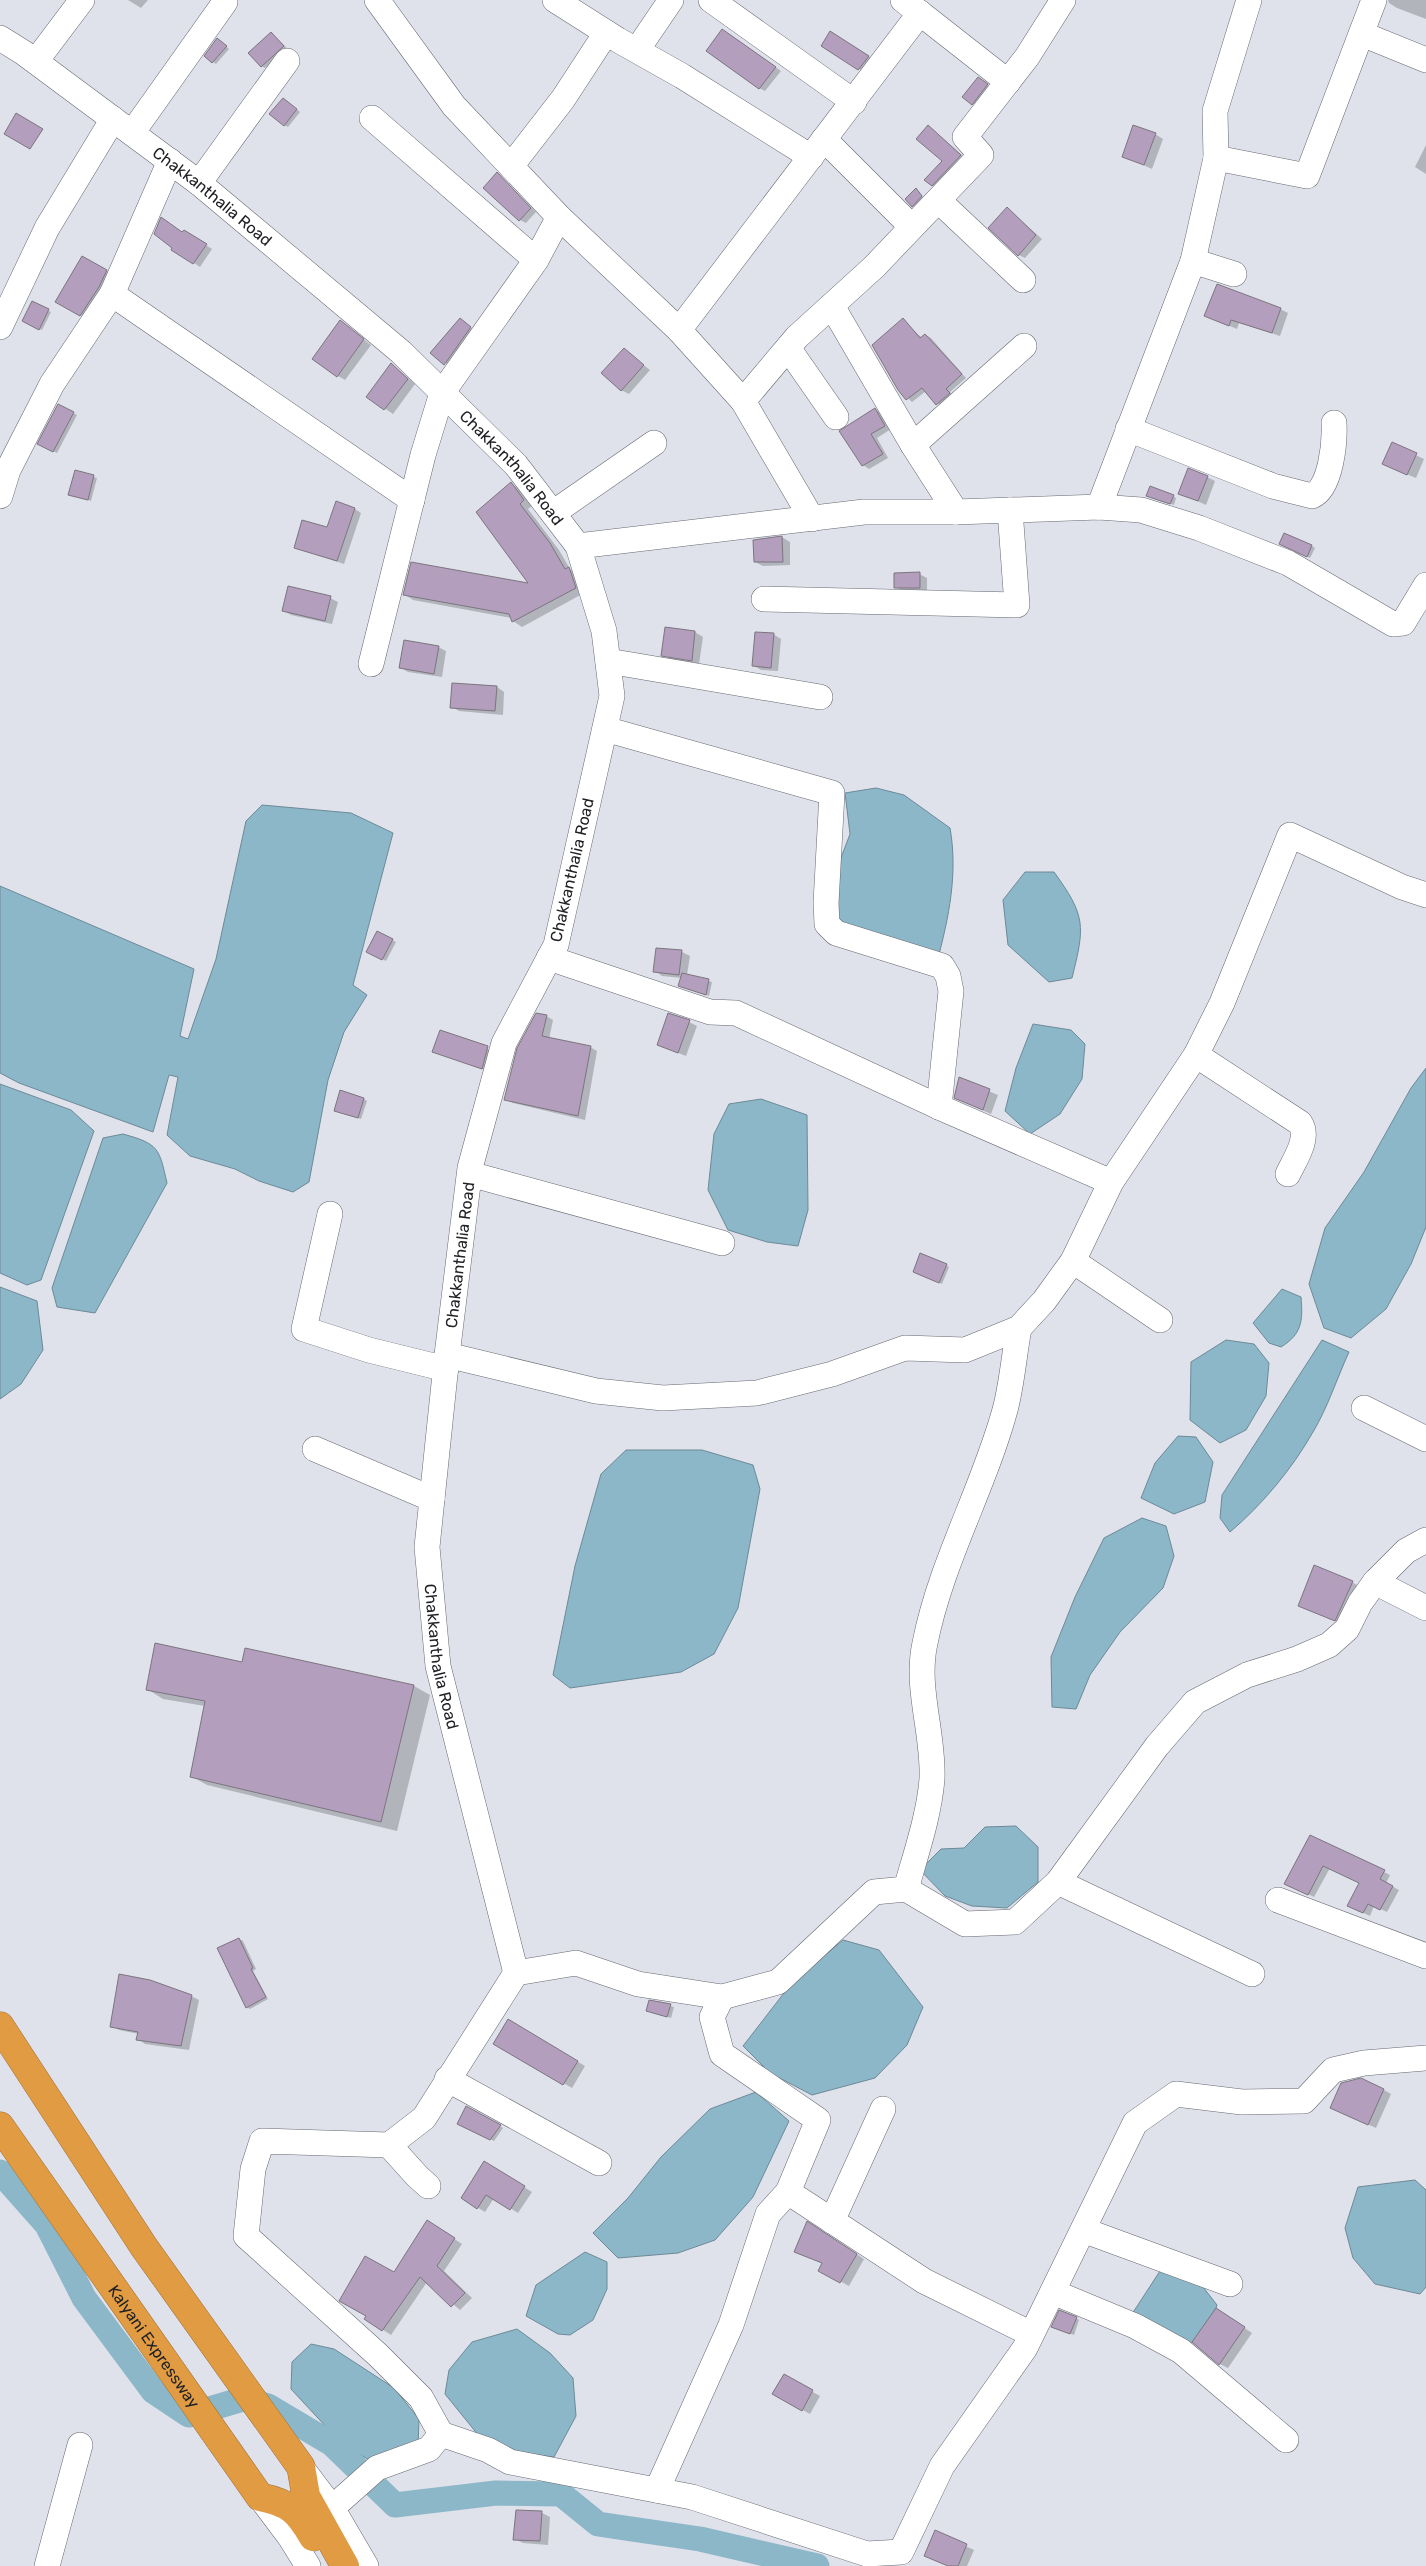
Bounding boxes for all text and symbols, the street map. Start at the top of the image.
street label: Chakkanthalia Road [149,143,276,250]
street label: Chakkanthalia Road [456,406,568,529]
street label: Chakkanthalia Road [546,796,598,944]
street label: Chakkanthalia Road [442,1181,478,1329]
street label: Chakkanthalia Road [421,1583,463,1731]
street label: Kalyani Expressway [105,2281,204,2412]

